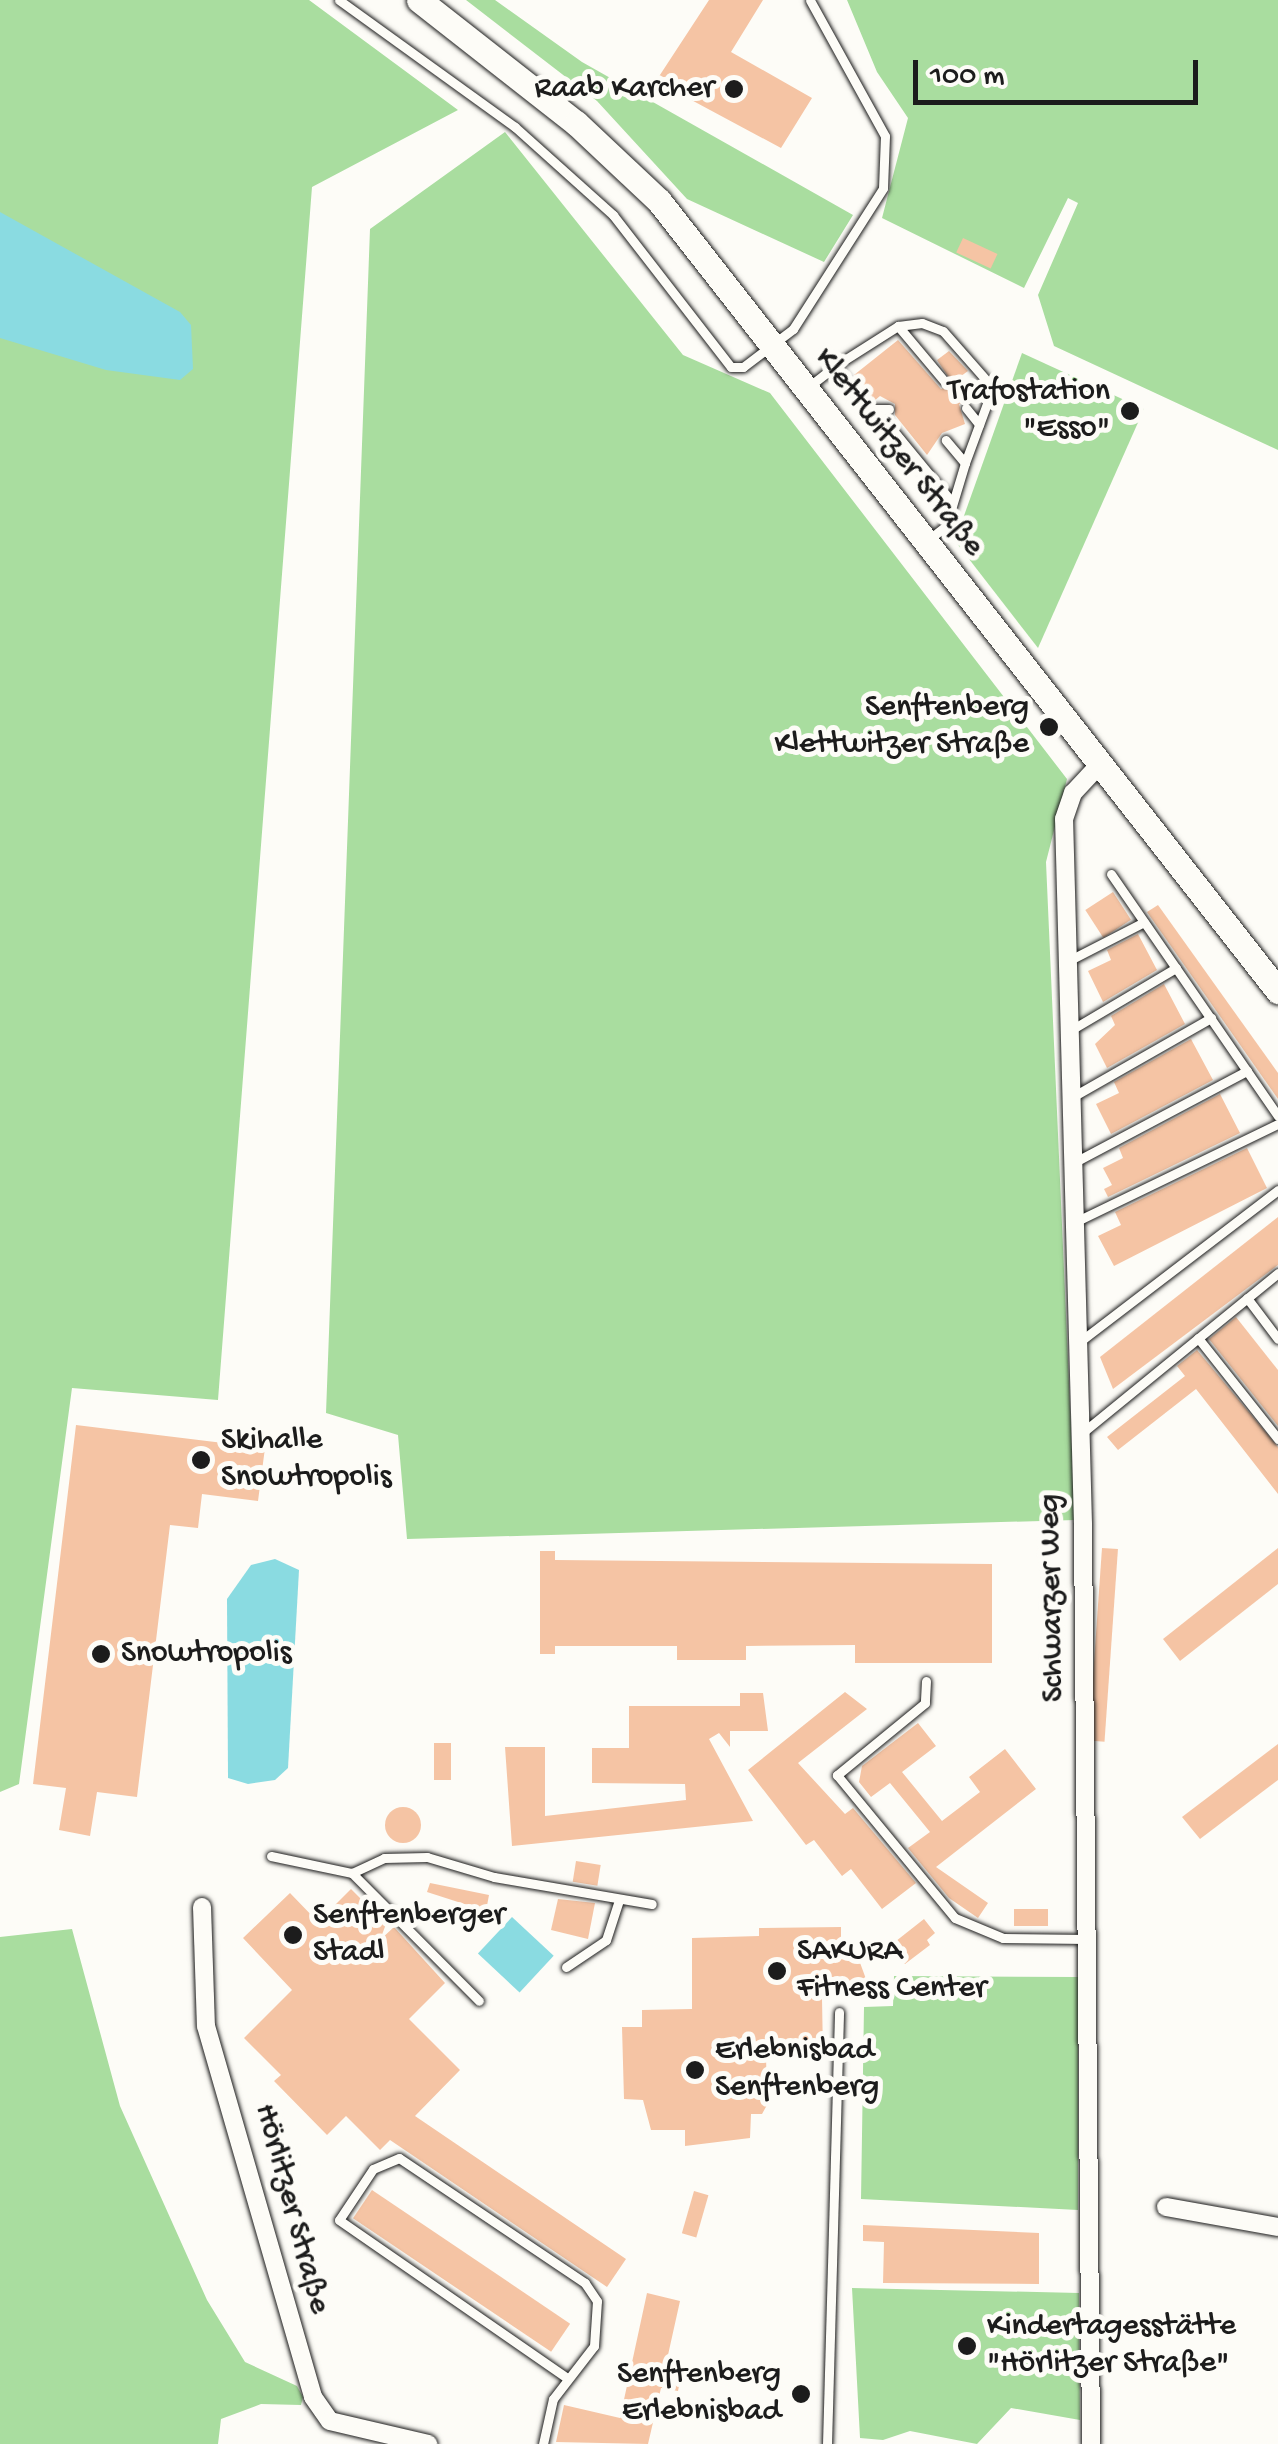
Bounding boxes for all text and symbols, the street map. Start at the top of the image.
scale bar [918,40,1203,102]
text: 100 m [930,60,1005,95]
place label: Raab Karcher [535,70,714,108]
marker: Raab Karcher [723,78,745,100]
street label: Klettwitzer Straße [804,341,992,565]
place label: Trafostation "Esso" [948,374,1110,449]
marker: Trafostation "Esso" [1119,400,1141,422]
place label: Senftenberg Klettwitzer Straße [774,690,1029,765]
marker: Senftenberg Klettwitzer Straße [1038,716,1060,738]
place label: Skihalle Snowtropolis [221,1423,392,1498]
marker: Skihalle Snowtropolis [190,1449,212,1471]
street label: Schwarzer Weg [1032,1494,1074,1702]
place label: Snowtropolis [121,1635,292,1673]
marker: Snowtropolis [90,1643,112,1665]
place label: Senftenberger Stadl [313,1898,505,1973]
marker: Senftenberger Stadl [282,1924,304,1946]
place label: SAKURA Fitness Center [797,1934,986,2009]
marker: SAKURA Fitness Center [766,1960,788,1982]
place label: Erlebnisbad Senftenberg [715,2033,879,2108]
marker: Erlebnisbad Senftenberg [684,2059,706,2081]
street label: Hörlitzer Straße [245,2100,337,2318]
place label: Kindertagesstätte "Hörlitzer Straße" [987,2309,1236,2384]
marker: Kindertagesstätte "Hörlitzer Straße" [956,2335,978,2357]
place label: Senftenberg Erlebnisbad [617,2357,781,2432]
marker: Senftenberg Erlebnisbad [790,2383,812,2405]

